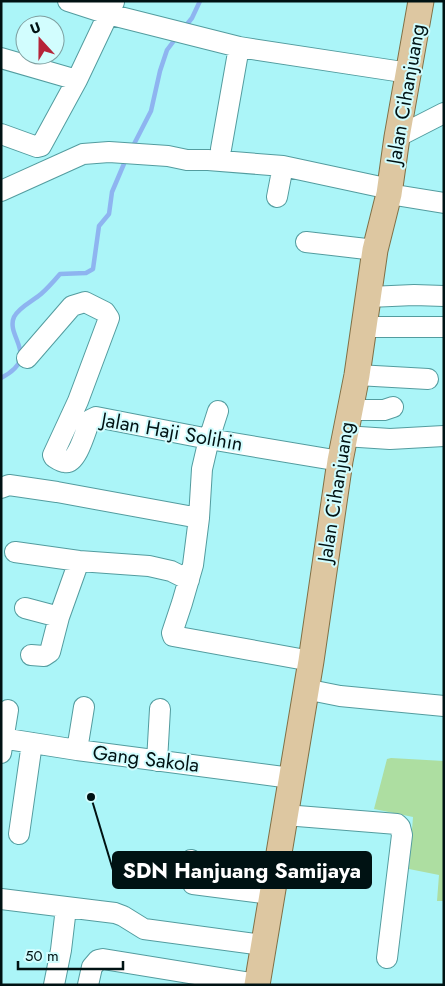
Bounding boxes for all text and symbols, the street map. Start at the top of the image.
north arrow [15,15,65,65]
text: U [27,17,44,39]
street label: Jalan Cihanjuang [379,22,433,169]
street label: Jalan Haji Solihin [96,405,245,459]
street label: Jalan Cihanjuang [310,420,361,567]
street label: Gang Sakola [91,738,201,780]
callout: SDN Hanjuang Samijaya [113,852,371,888]
text: SDN Hanjuang Samijaya [123,856,361,886]
scale bar [18,938,122,970]
text: 50 m [25,945,59,967]

